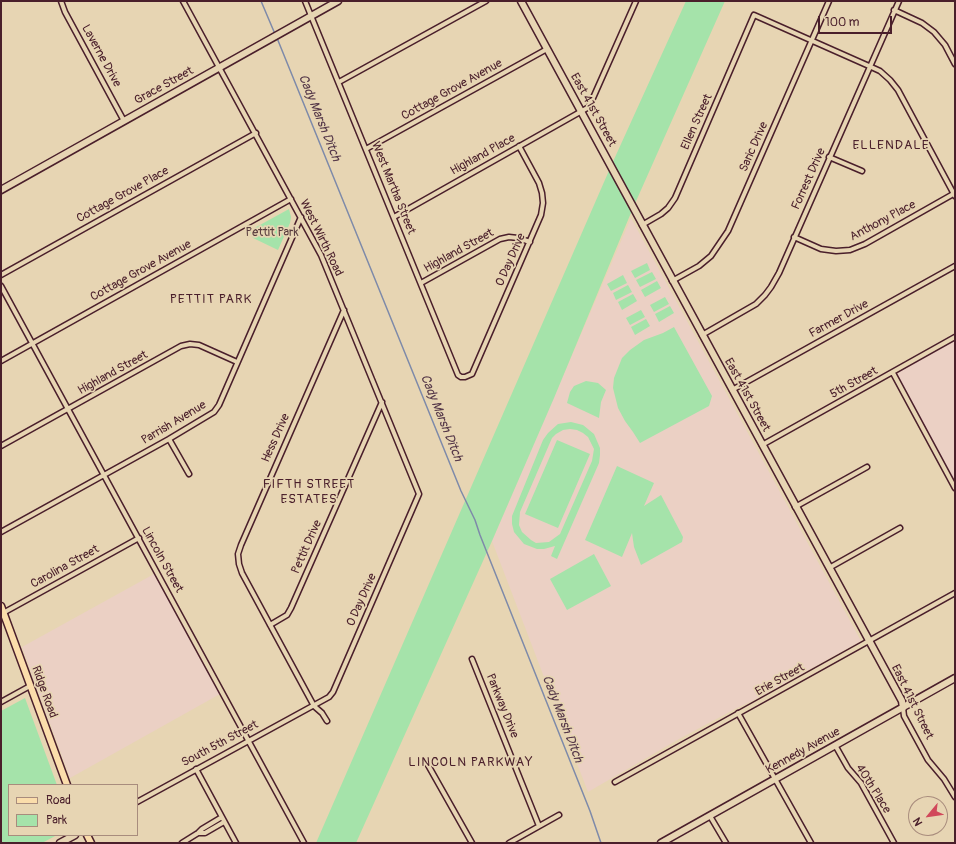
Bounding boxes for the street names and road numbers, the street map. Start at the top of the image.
street label: Laverne Drive [78,22,124,90]
street label: Cottage Grove Avenue [399,56,505,124]
street label: Grace Street [132,64,196,108]
street label: East 41st Street [567,71,619,149]
street label: Ellen Street [678,92,716,152]
street label: Saric Drive [737,120,771,174]
street label: Highland Place [448,131,518,179]
street label: West Martha Street [368,140,418,236]
street label: Forrest Drive [789,146,829,212]
street label: Cottage Grove Place [74,164,172,226]
street label: West Wirth Road [296,197,346,279]
street label: Anthony Place [848,198,918,244]
street label: Highland Street [422,226,496,276]
street label: O Day Drive [493,231,529,289]
street label: Cottage Grove Avenue [88,237,194,305]
street label: Farmer Drive [807,297,871,341]
street label: Highland Street [76,348,150,398]
street label: East 41st Street [721,356,773,434]
street label: 5th Street [828,364,880,402]
street label: Parrish Avenue [139,398,209,448]
street label: Hess Drive [259,411,293,465]
street label: Pettit Drive [289,518,325,576]
street label: Lincoln Street [138,525,186,595]
street label: Carolina Street [28,542,102,592]
street label: O Day Drive [344,571,380,629]
street label: Erie Street [753,661,807,699]
street label: East 41st Street [888,662,936,742]
street label: Ridge Road [28,664,60,720]
street label: Parkway Drive [483,672,521,740]
street label: South 5th Street [179,718,261,770]
street label: Kennedy Avenue [763,725,843,777]
street label: 40th Place [852,762,894,816]

